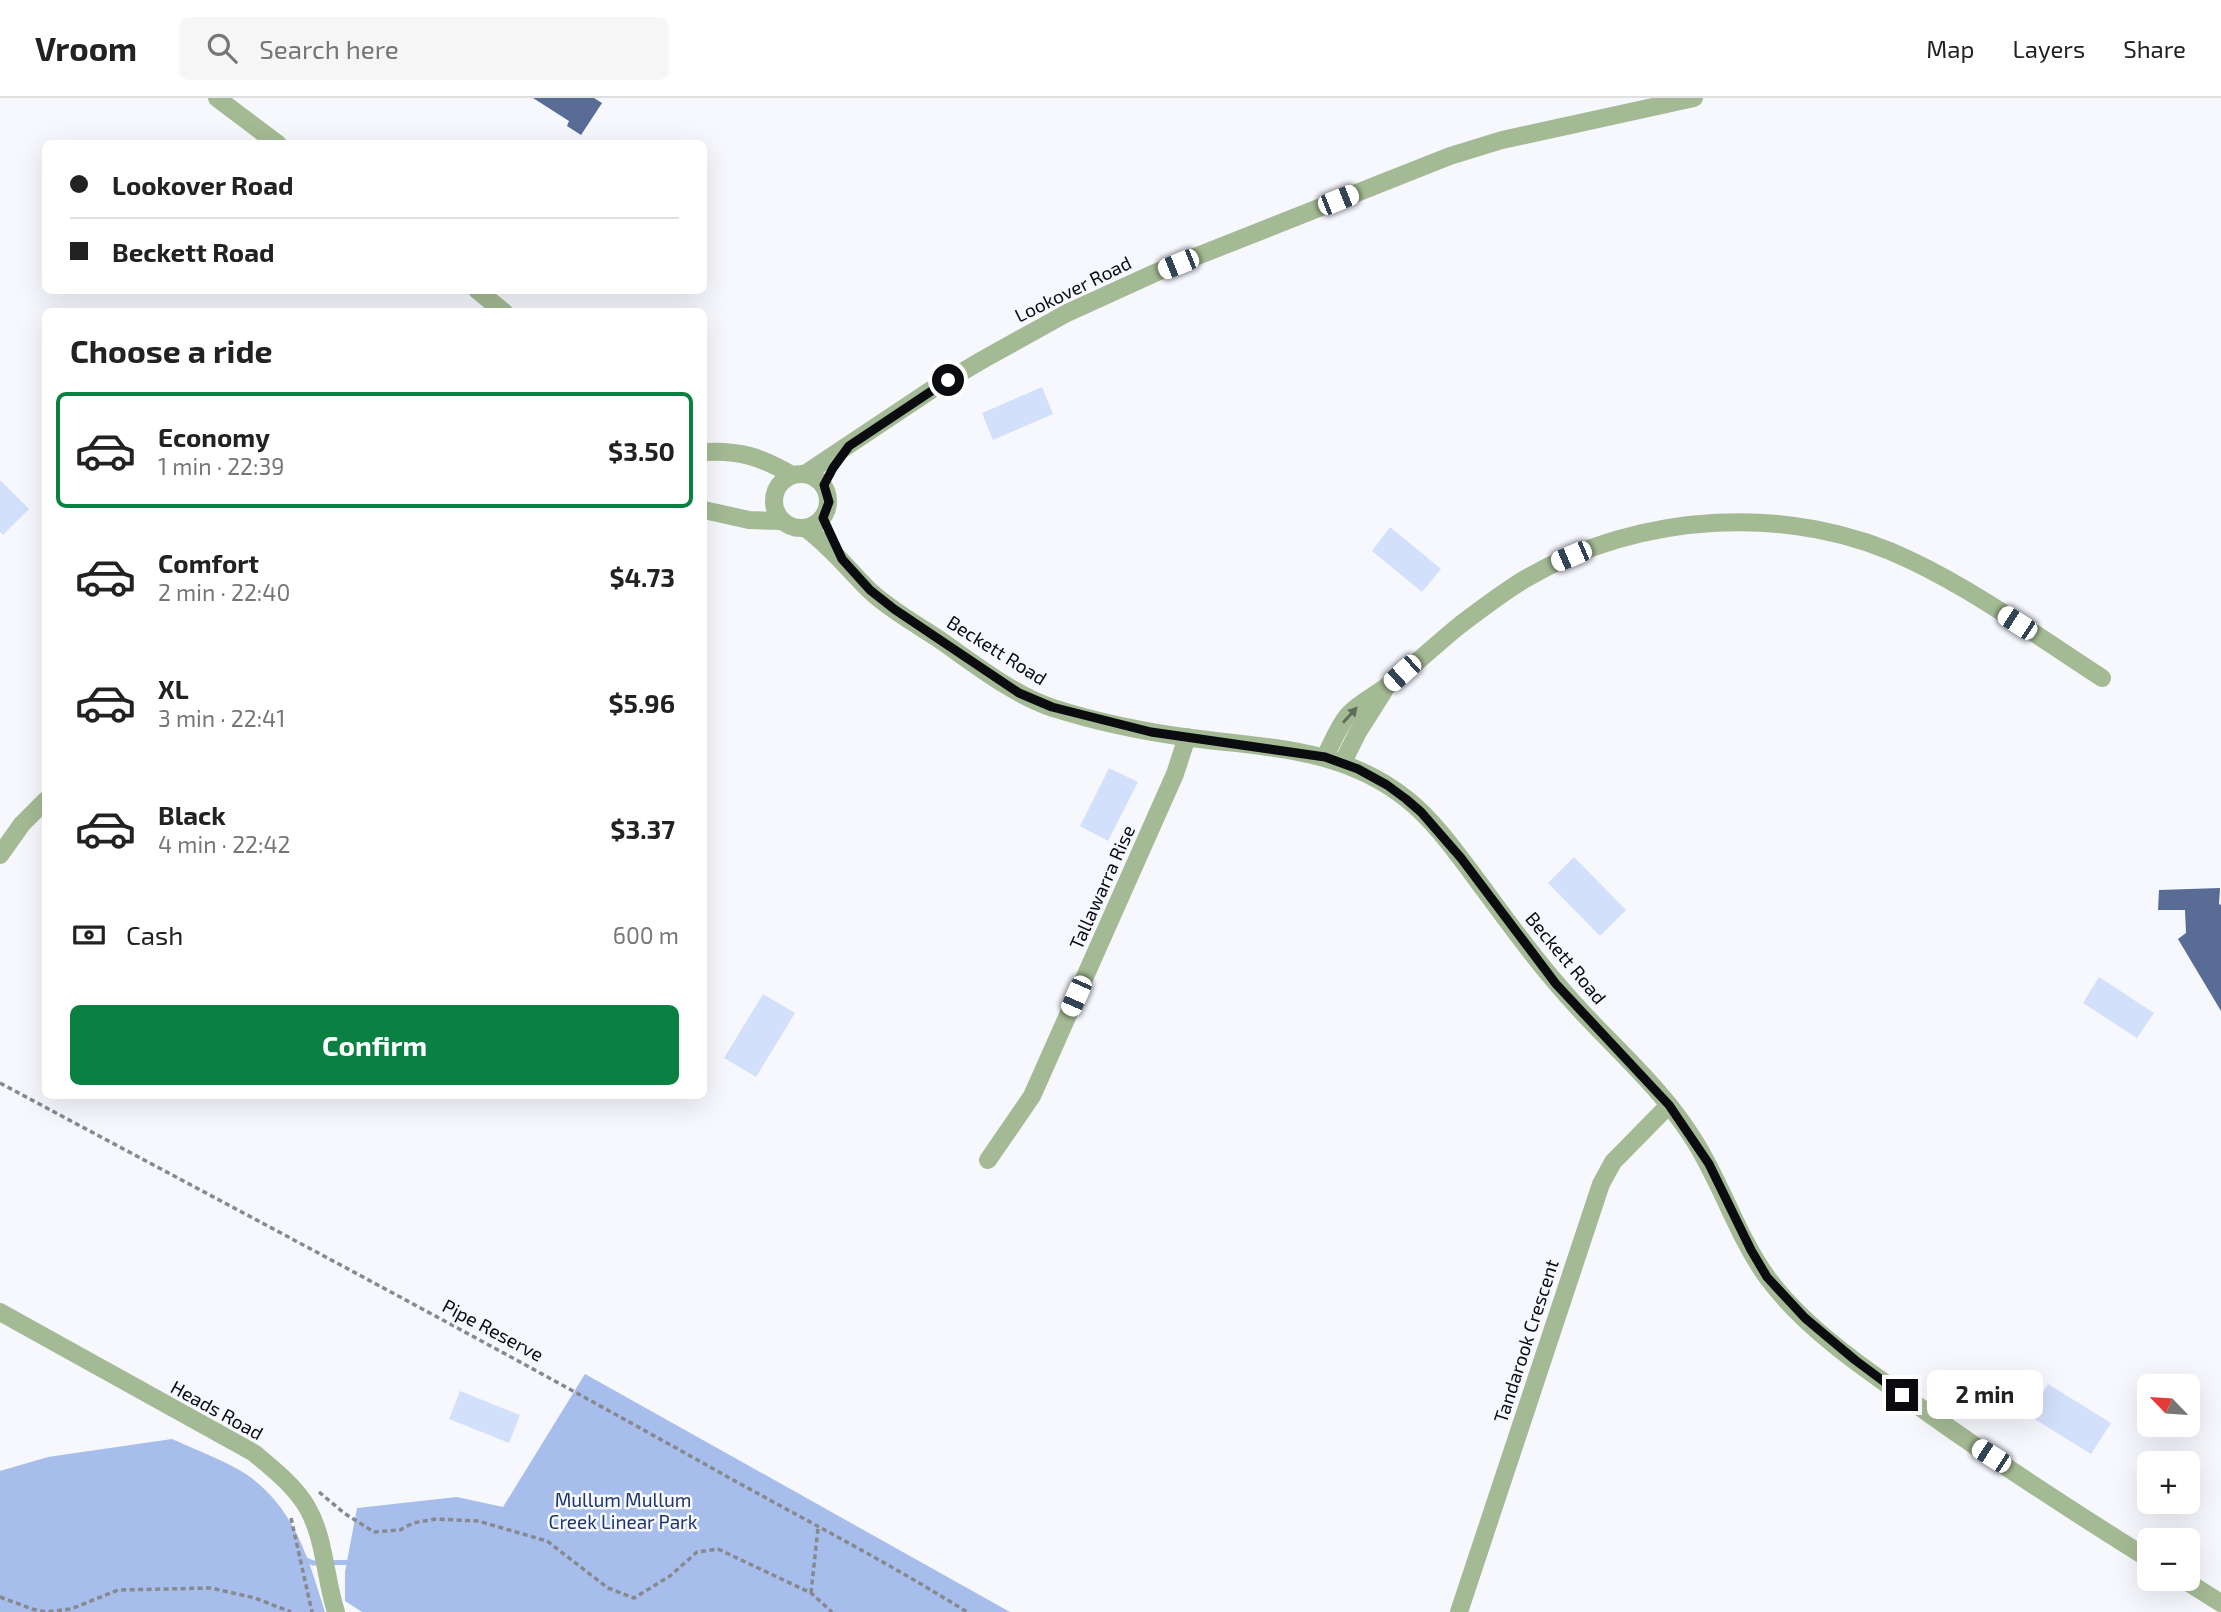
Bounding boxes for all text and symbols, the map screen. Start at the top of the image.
search box [179,17,669,80]
text: Vroom [35,28,137,68]
icon: search [203,29,241,67]
text: Search here [259,33,399,64]
text: Map [1926,34,1974,63]
text: Layers [2012,34,2085,63]
text: Share [2123,34,2186,63]
text: Lookover Road [112,169,293,200]
car [1315,182,1362,218]
text: Beckett Road [112,236,275,267]
car [1155,246,1202,282]
street label: Lookover Road [1011,250,1135,327]
text: Choose a ride [70,331,273,369]
route start [932,364,964,396]
icon: car [74,419,137,482]
text: Economy [158,421,270,452]
text: $3.50 [608,435,675,466]
text: 1 min · 22:39 [158,452,284,480]
car [1548,538,1595,574]
icon: car [74,545,137,608]
text: Comfort [158,547,259,578]
text: $4.73 [609,561,675,592]
text: 2 min · 22:40 [158,578,290,606]
car [1994,603,2041,643]
street label: Beckett Road [943,610,1051,689]
car [1380,651,1425,695]
icon: car [74,671,137,734]
text: XL [158,673,189,704]
text: $5.96 [609,687,675,718]
text: 3 min · 22:41 [158,704,285,732]
one-way arrow [1342,706,1358,724]
icon: car [74,797,137,860]
text: Black [158,799,226,830]
text: $3.37 [610,813,675,844]
street label: Tallawarra Rise [1064,821,1139,953]
text: 4 min · 22:42 [158,830,291,858]
street label: Beckett Road [1521,907,1612,1008]
icon: cash [70,916,108,954]
text: Cash [126,919,183,950]
text: 600 m [613,921,679,949]
car [1058,973,1095,1019]
button: Confirm [70,1005,679,1085]
street label: Tandarook Crescent [1488,1256,1563,1425]
street label: Pipe Reserve [439,1293,548,1366]
callout: 2 min [1926,1370,2042,1420]
north arrow [2137,1374,2200,1437]
map controls [2137,1374,2200,1591]
street label: Heads Road [167,1375,267,1444]
route end [1886,1379,1918,1411]
text: 2 min [1956,1380,2014,1408]
car [1968,1436,2015,1476]
button: + [2137,1451,2200,1514]
park label: Mullum Mullum Creek Linear Park [549,1488,698,1533]
button: − [2137,1528,2200,1591]

